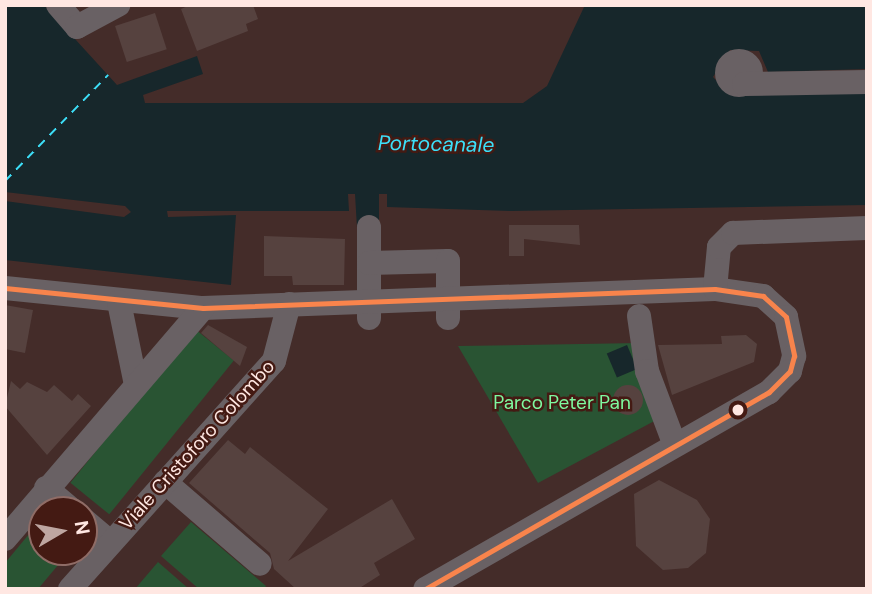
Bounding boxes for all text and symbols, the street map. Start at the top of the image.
water label: Portocanale [378,130,494,158]
street label: Viale Cristoforo Colombo [114,355,280,535]
park label: Parco Peter Pan [493,392,631,414]
unlabelled marker [731,403,745,417]
north arrow [28,496,98,566]
text: N [69,519,96,537]

